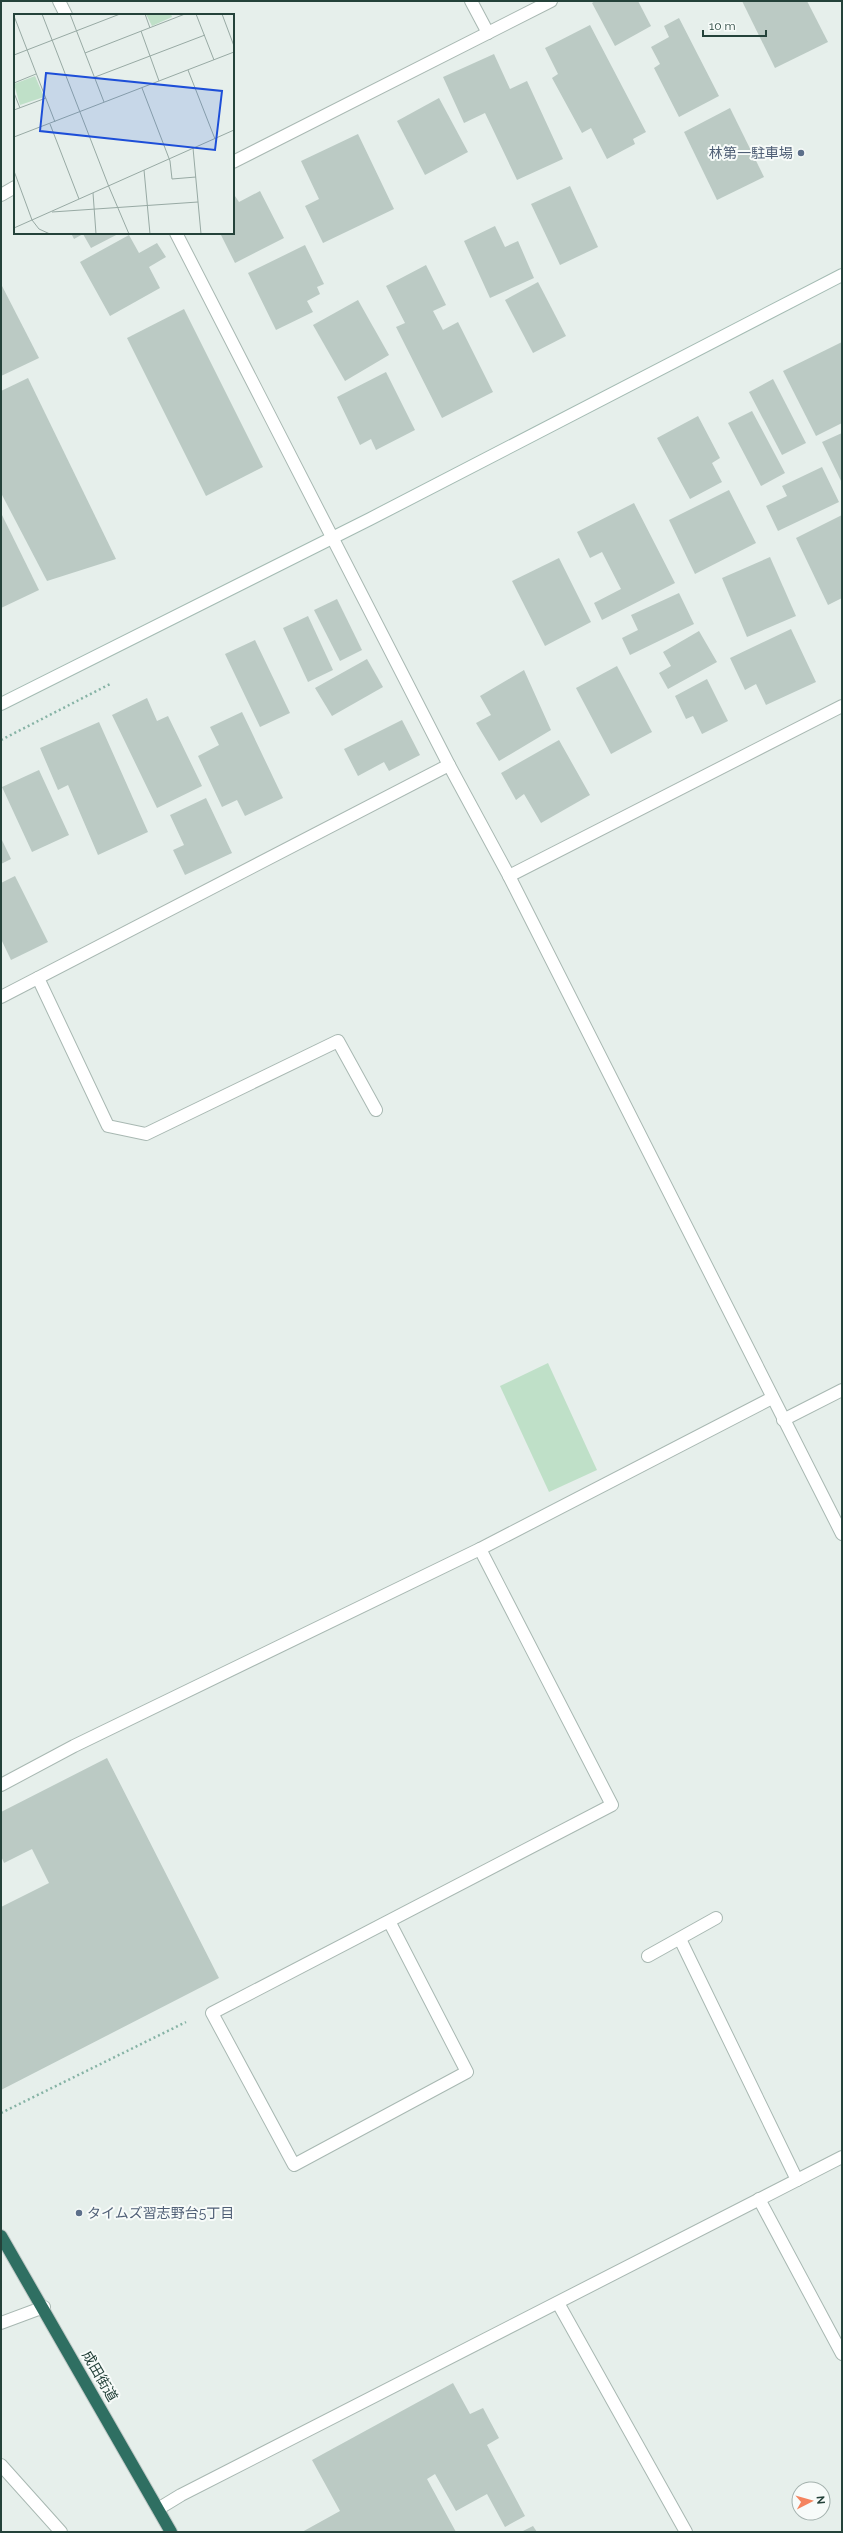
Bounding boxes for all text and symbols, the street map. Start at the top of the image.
scale bar [703,12,766,38]
inset map [14,14,234,234]
text: 10 m [709,19,736,33]
place label: 林第一駐車場 [709,145,793,161]
marker: 林第一駐車場 [796,148,806,158]
place label: タイムズ習志野台5丁目 [87,2205,234,2221]
marker: タイムズ習志野台5丁目 [74,2208,84,2218]
street label: 成田街道 [79,2348,121,2404]
north arrow [791,2481,831,2521]
text: N [814,2495,827,2505]

